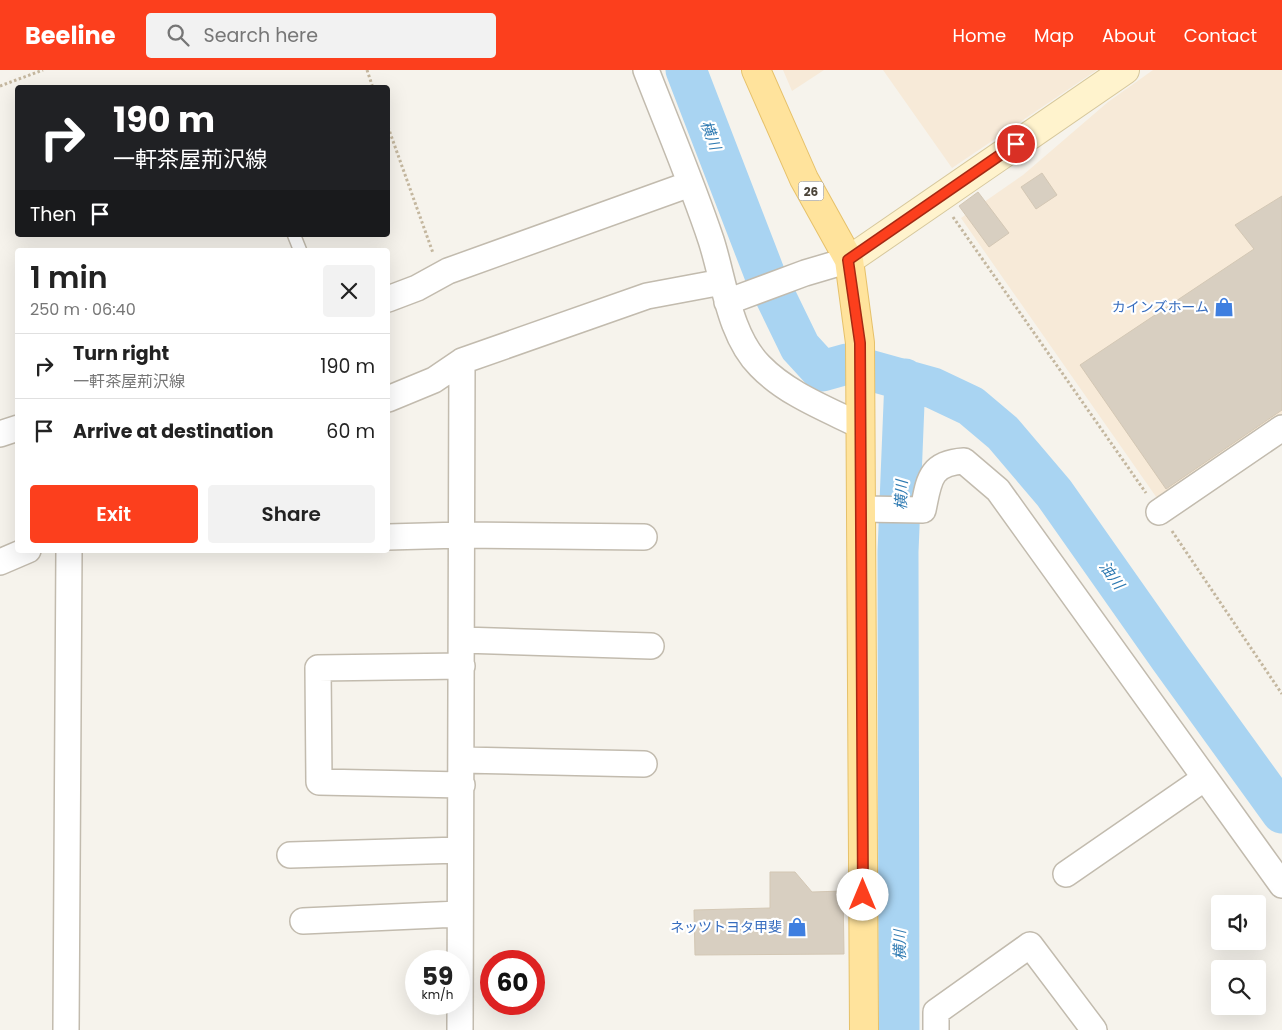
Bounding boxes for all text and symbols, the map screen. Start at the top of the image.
search box [146,13,496,58]
text: Beeline [25,19,116,52]
icon: search [164,21,192,49]
text: Search here [204,22,318,49]
text: Home [952,23,1006,48]
text: Map [1034,23,1074,48]
text: About [1102,23,1156,48]
text: Contact [1184,23,1257,48]
text: 190 m [113,95,215,144]
icon: right [30,105,95,170]
water label: 横川 [696,117,727,155]
pin [995,123,1037,165]
icon: arrive [1002,130,1030,158]
text: 一軒茶屋荊沢線 [113,144,267,175]
road number: 26 [798,182,824,200]
icon: arrive [86,200,114,228]
text: Then [30,201,76,228]
text: 1 min [30,256,108,299]
button: close [323,265,375,317]
shop icon: カインズホーム [1213,296,1235,318]
place label: カインズホーム [1112,297,1209,317]
text: 250 m · 06:40 [30,298,136,321]
text: Turn right [73,340,169,367]
icon: right [30,352,58,380]
text: 190 m [320,353,375,380]
text: 一軒茶屋荊沢線 [73,370,185,393]
icon: arrive [30,417,58,445]
text: Arrive at destination [73,418,274,445]
text: 60 m [326,418,375,445]
water label: 横川 [890,478,912,510]
button: Exit [30,485,198,543]
button: Share [208,485,375,543]
water label: 油川 [1095,557,1130,595]
position arrow [836,868,888,920]
map controls [1211,895,1266,1015]
button: sound [1211,895,1266,950]
shop icon: ネッツトヨタ甲斐 [786,916,808,938]
place label: ネッツトヨタ甲斐 [670,917,782,937]
water label: 横川 [889,928,910,960]
speed limit sign: 60 [480,950,545,1015]
text: 59 [422,959,453,994]
button: search [1211,960,1266,1015]
text: km/h [422,986,453,1003]

